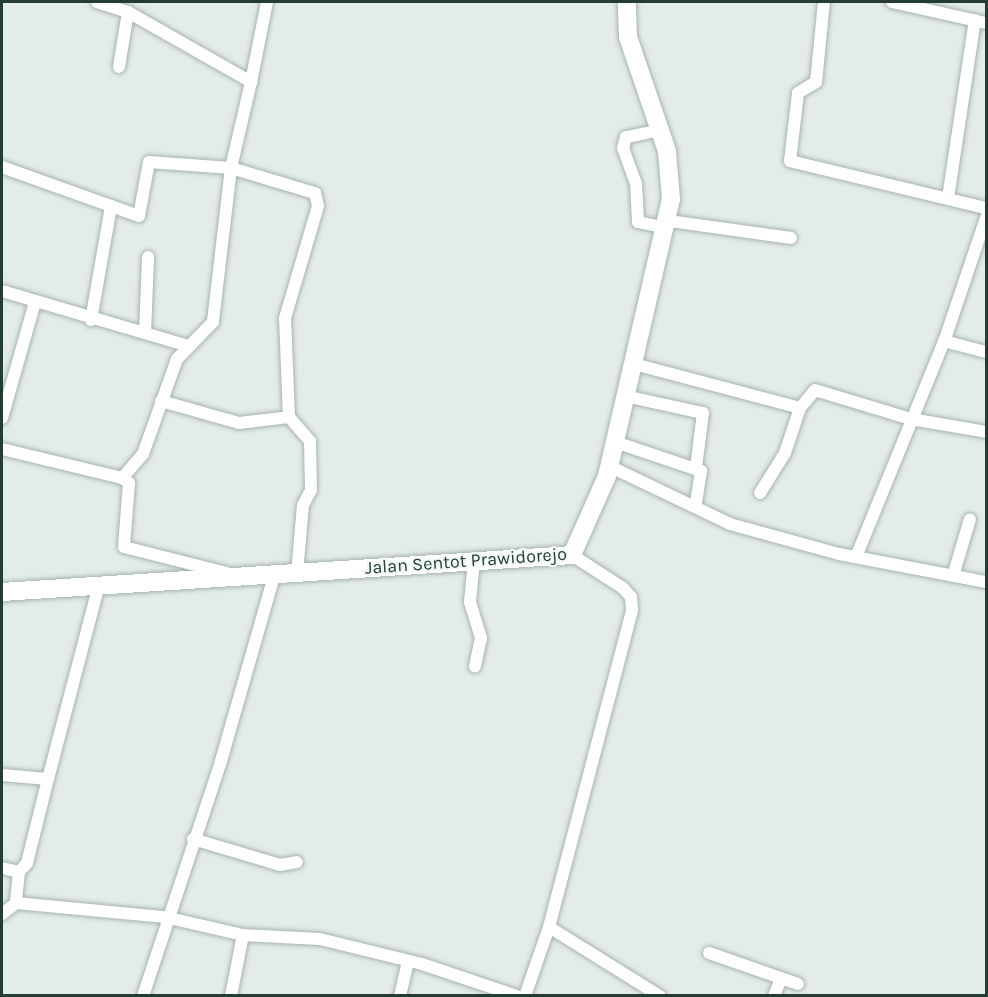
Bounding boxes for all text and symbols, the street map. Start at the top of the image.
street label: Jalan Sentot Prawidorejo [364,543,568,579]

